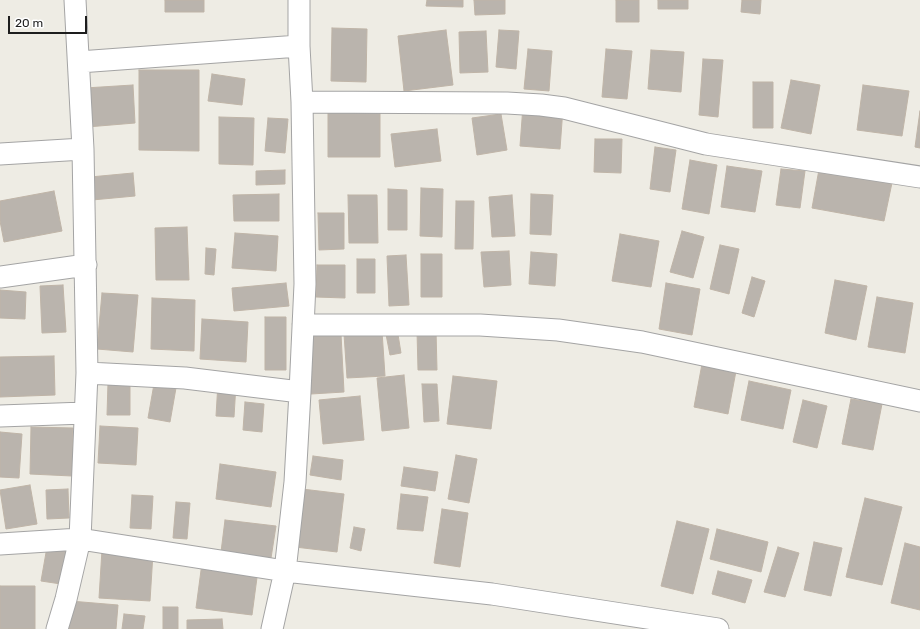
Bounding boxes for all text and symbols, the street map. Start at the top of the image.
scale bar [10,8,89,34]
text: 20 m [15,16,43,30]

